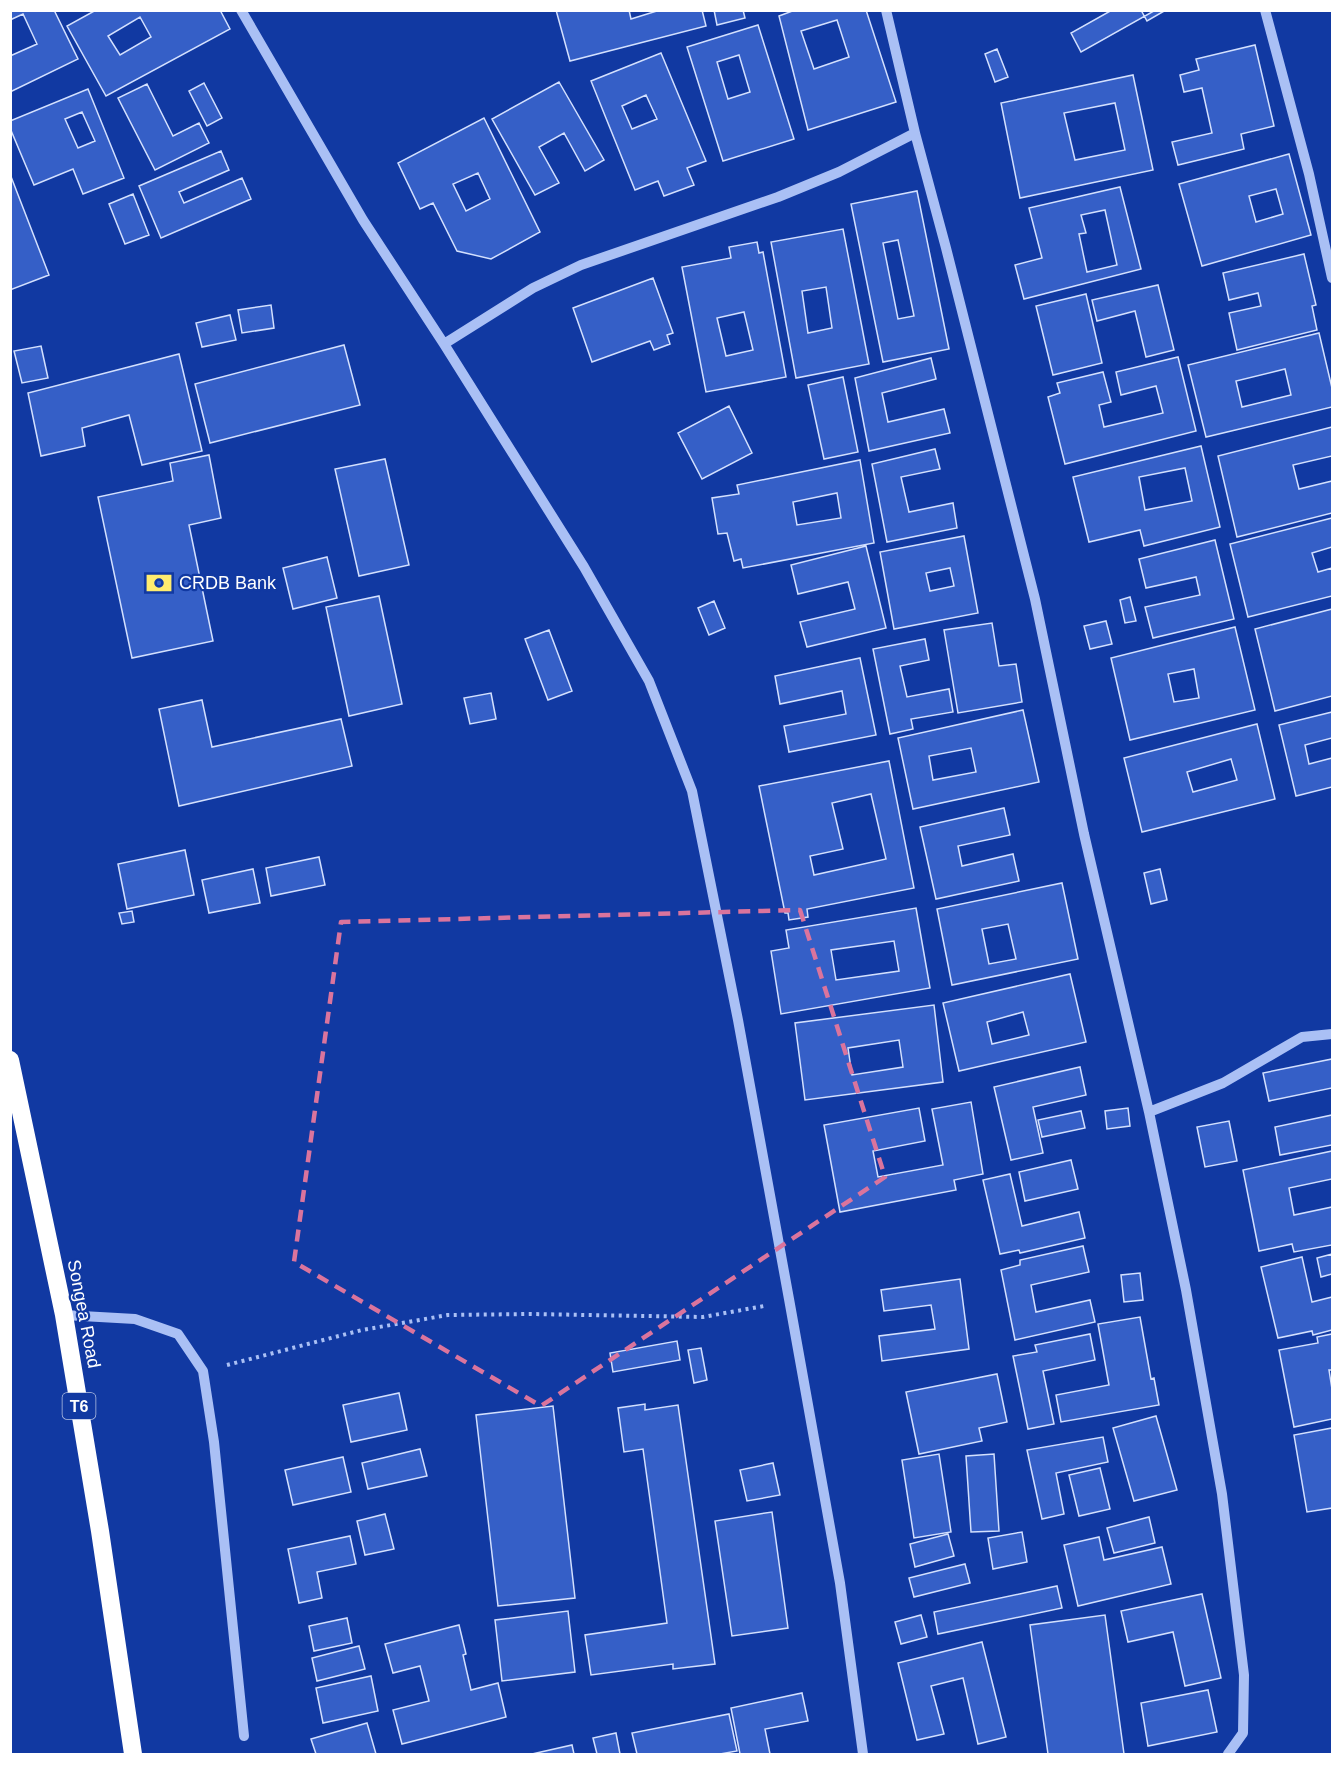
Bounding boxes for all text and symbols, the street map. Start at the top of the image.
bank icon: CRDB Bank [144,568,174,598]
place label: CRDB Bank [179,573,277,593]
street label: Songea Road [64,1258,104,1370]
road number: T6 [62,1393,96,1419]

